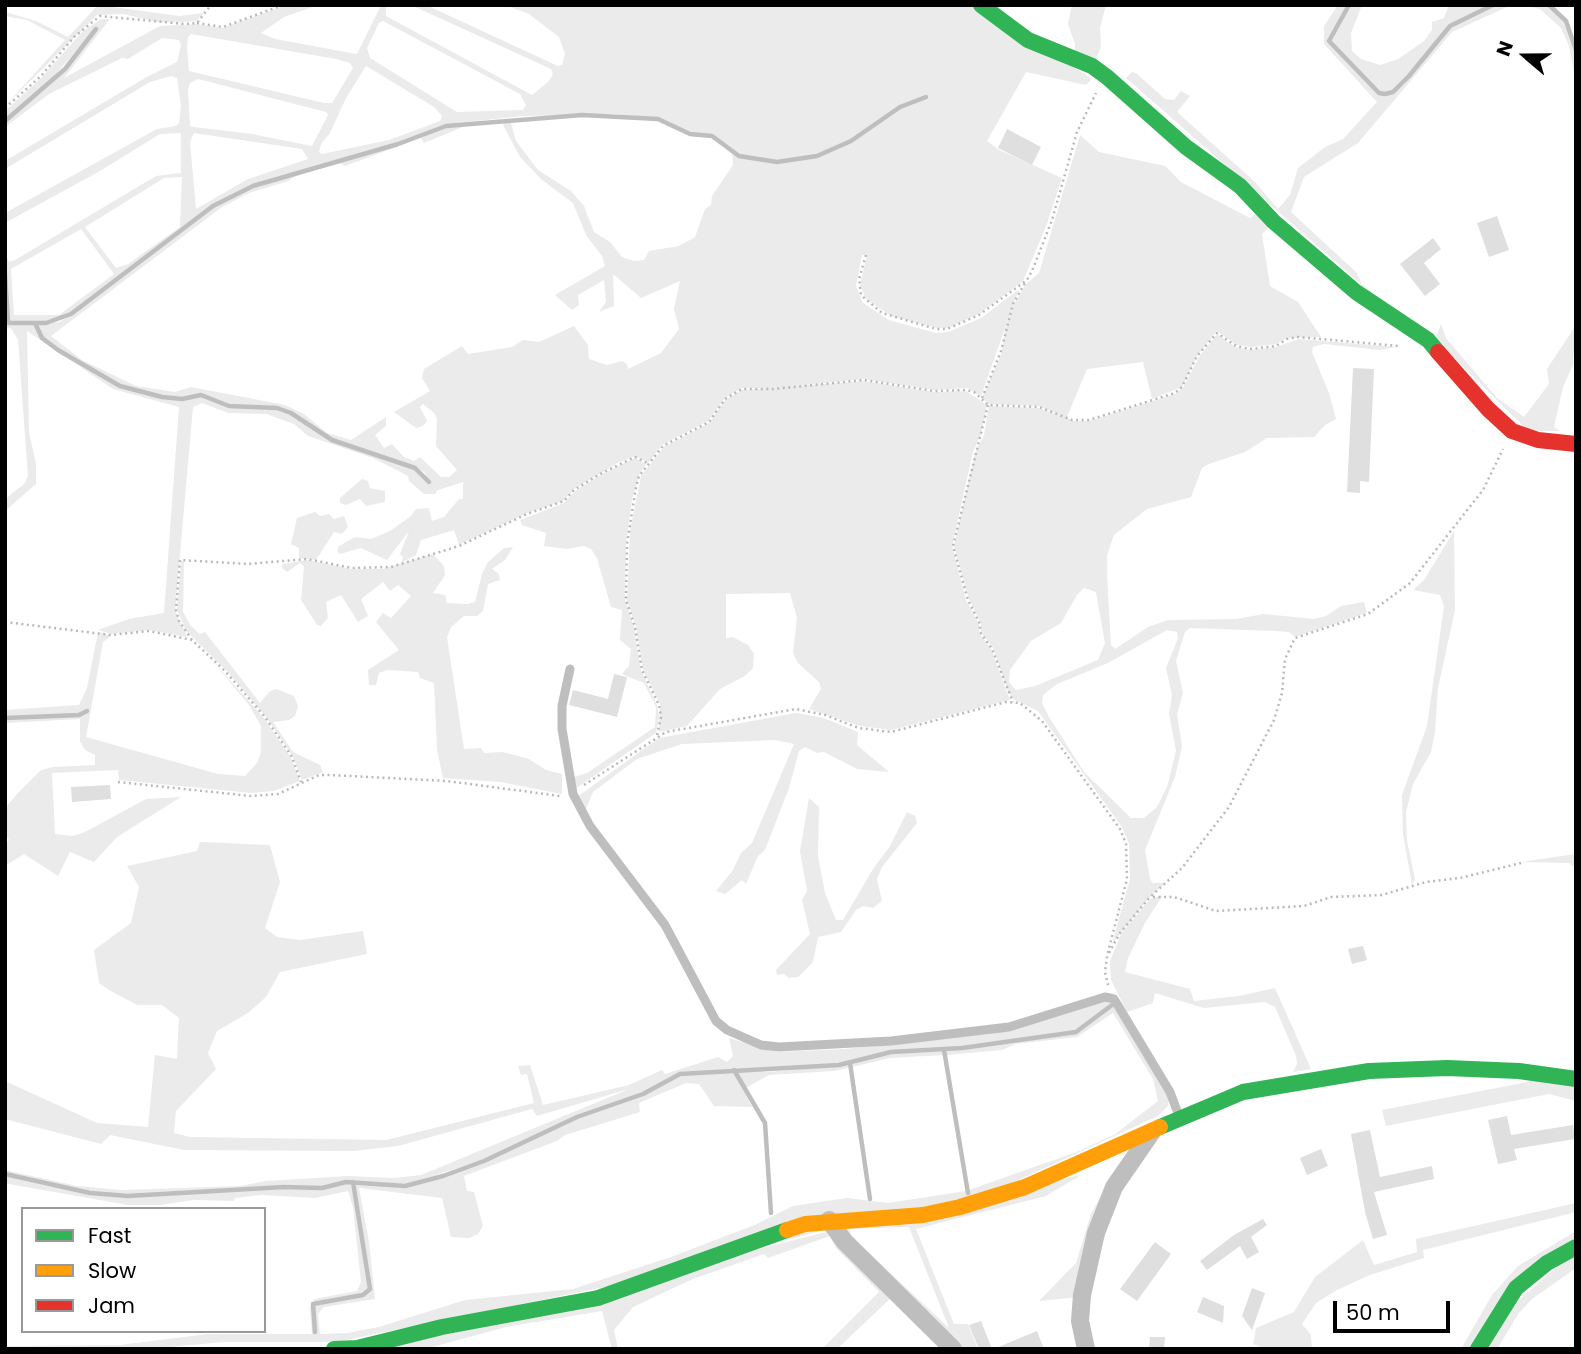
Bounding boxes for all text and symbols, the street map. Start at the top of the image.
north arrow [1490,21,1560,91]
text: N [1490,37,1520,60]
legend [21,1207,266,1333]
text: Fast [88,1221,131,1250]
text: Slow [88,1256,136,1285]
scale bar [1336,1288,1453,1332]
text: Jam [88,1291,135,1320]
text: 50 m [1346,1298,1400,1327]

